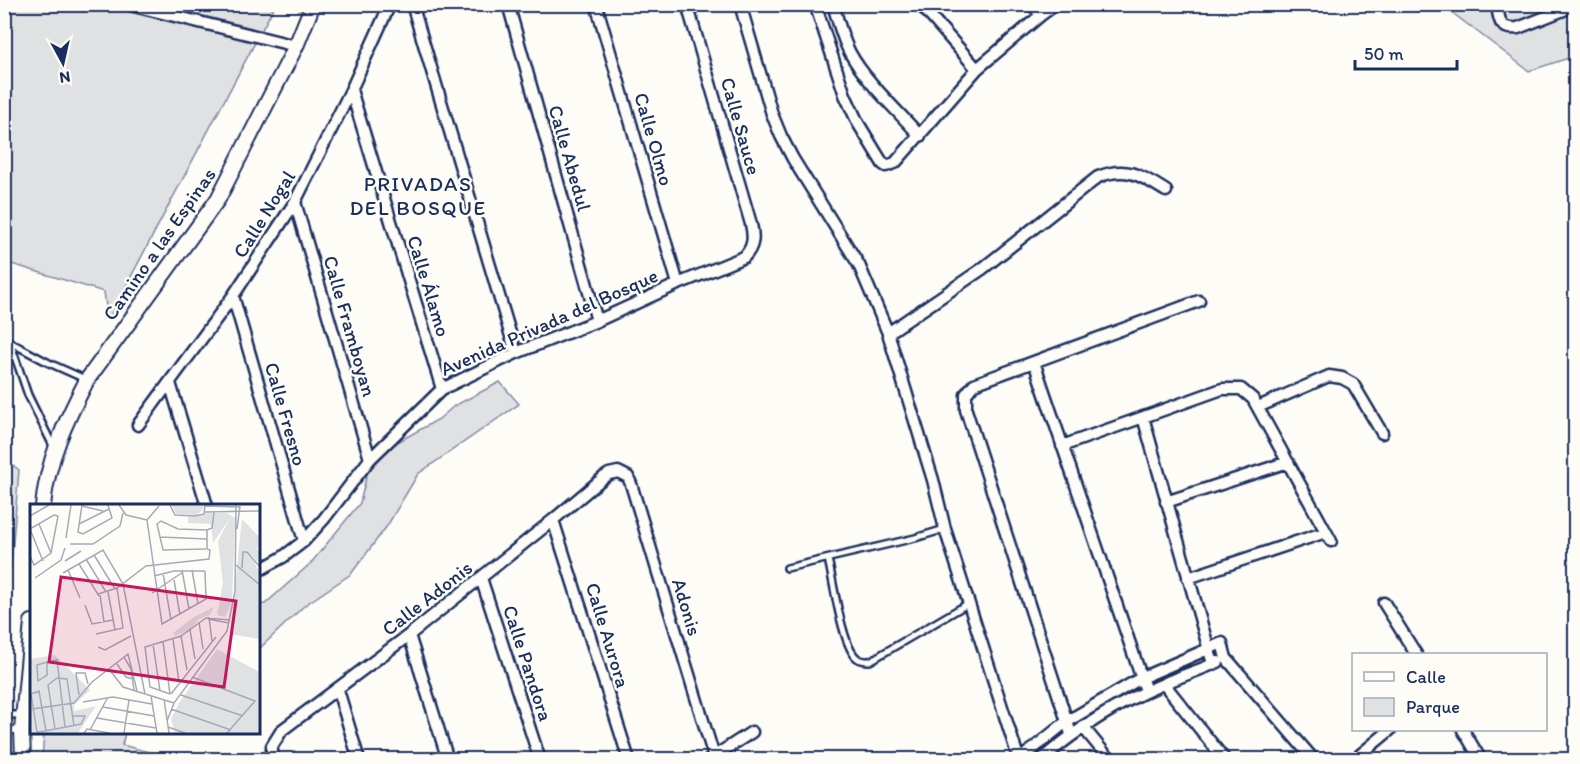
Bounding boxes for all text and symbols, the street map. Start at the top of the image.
north arrow [33,33,93,93]
scale bar [1355,33,1457,71]
text: 50 m [1364,43,1404,65]
text: N [58,67,72,88]
street label: Calle Sauce [716,75,766,177]
street label: Calle Olmo [629,90,679,188]
street label: Calle Abedul [543,102,597,214]
street label: Camino a las Espinas [97,163,221,325]
street label: Calle Nogal [228,166,300,262]
district label: PRIVADAS DEL BOSQUE [349,171,487,220]
street label: Calle Álamo [402,233,456,339]
street label: Calle Framboyan [318,253,382,399]
street label: Avenida Privada del Bosque [436,263,662,381]
street label: Calle Fresno [260,360,312,468]
inset map [30,504,260,734]
street label: Calle Adonis [377,555,477,641]
street label: Adonis [667,575,707,639]
street label: Calle Aurora [581,580,635,691]
street label: Calle Pandora [498,602,558,724]
legend [1352,653,1547,731]
text: Calle [1406,666,1446,688]
text: Parque [1406,696,1460,718]

